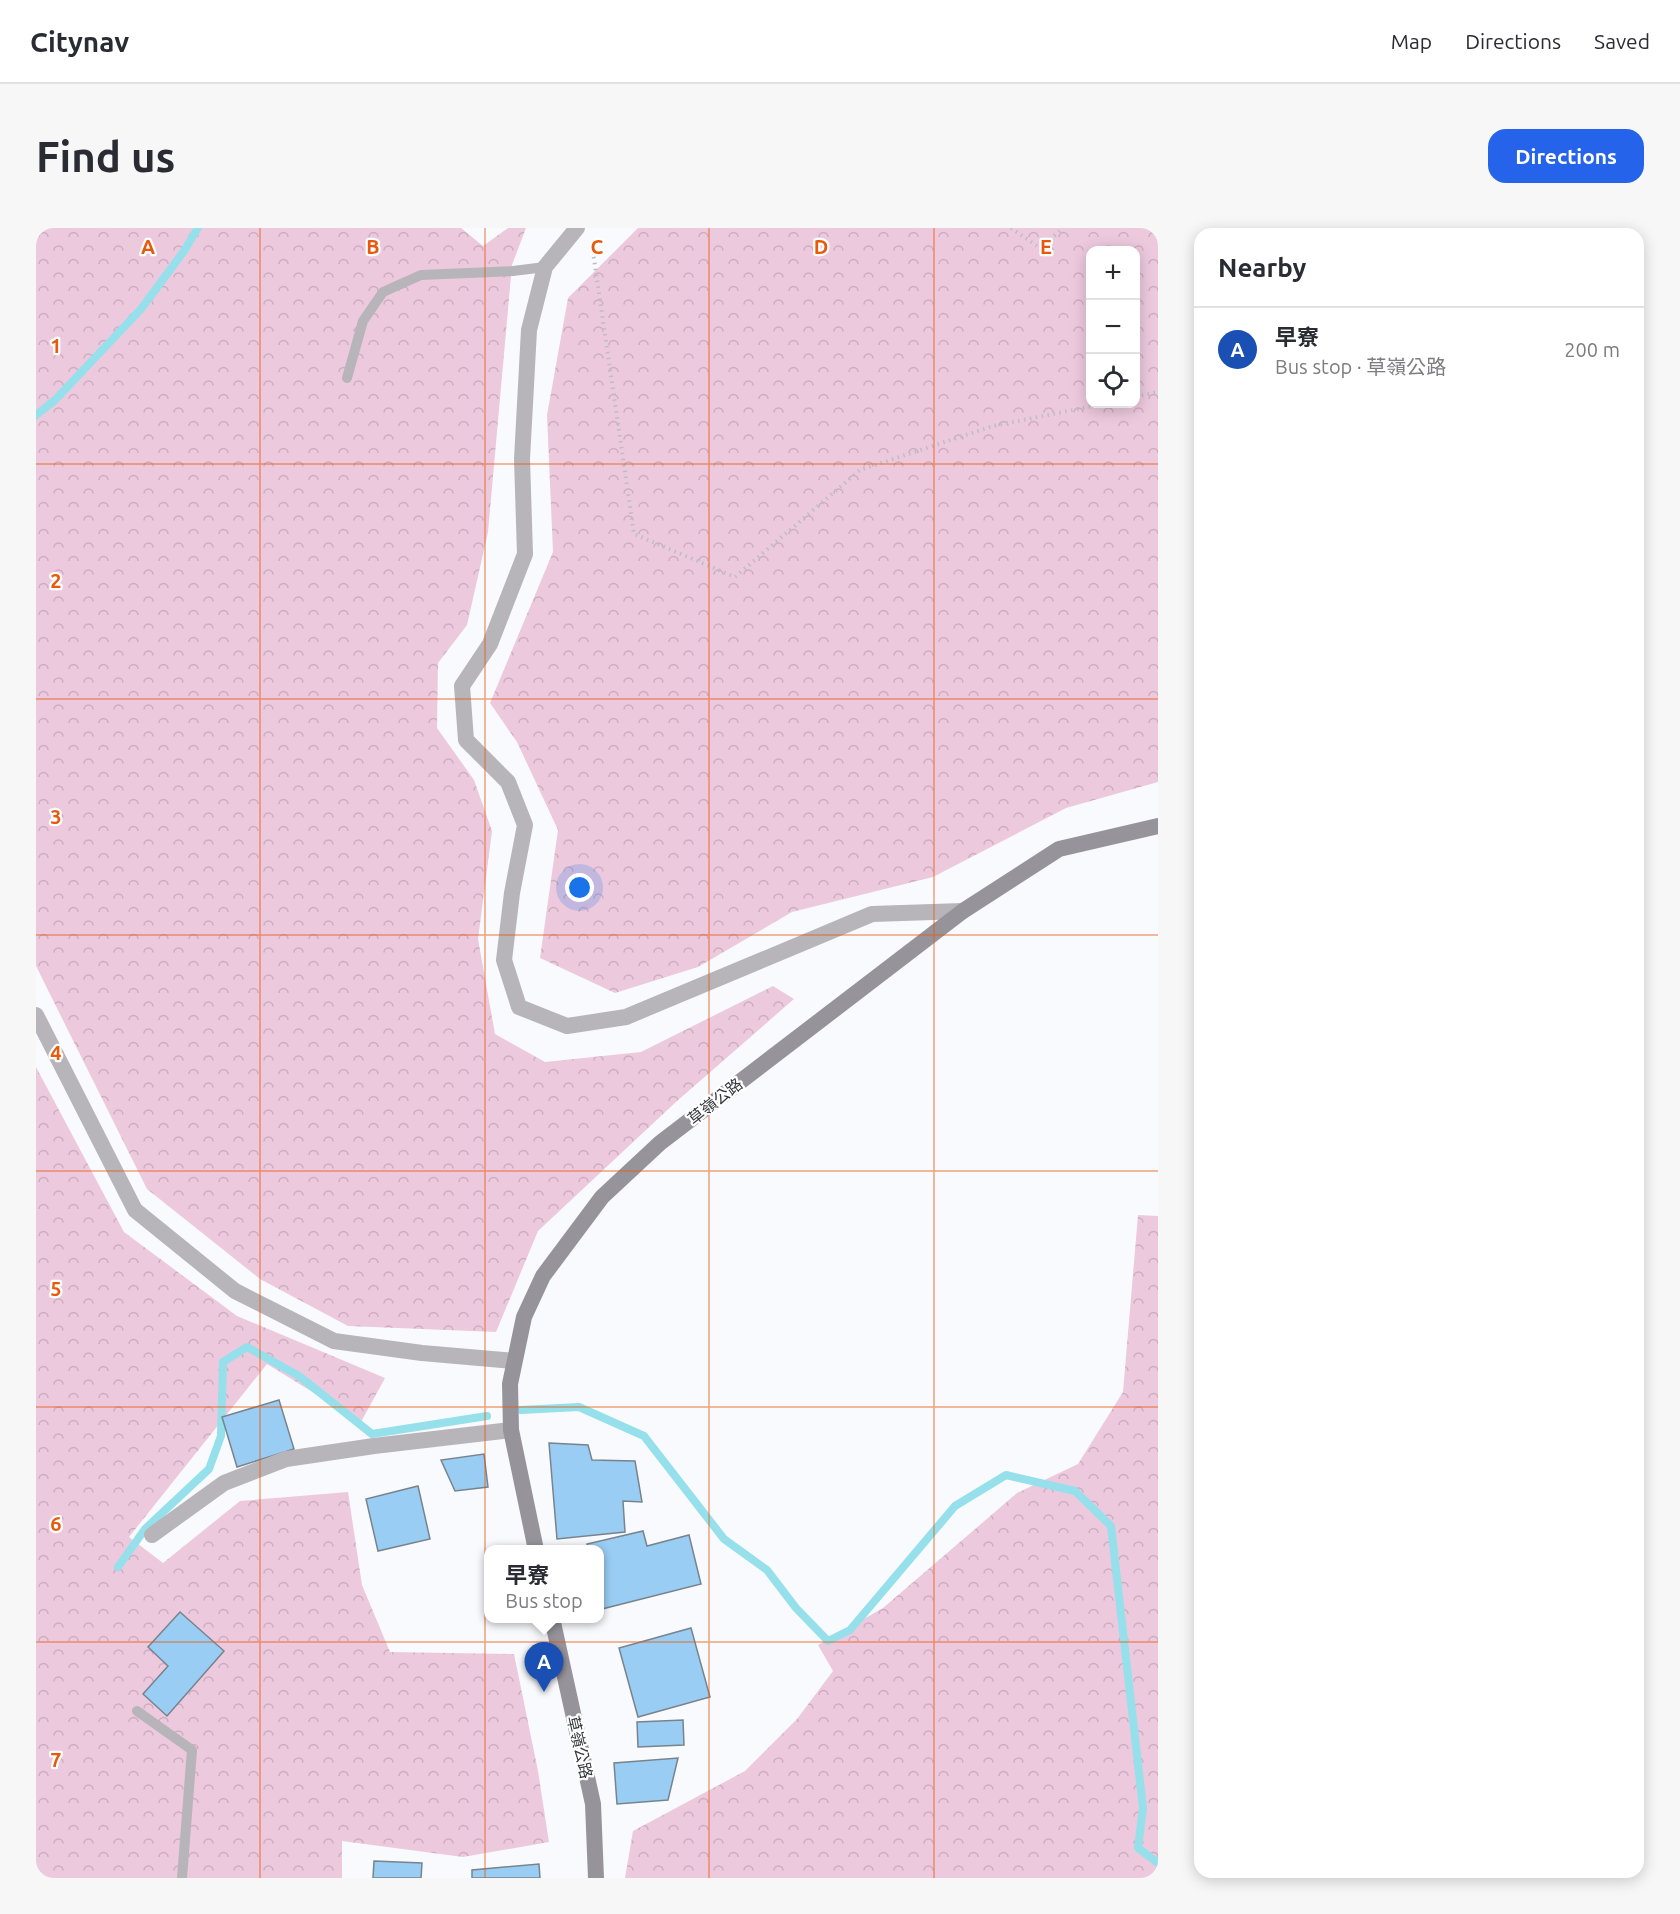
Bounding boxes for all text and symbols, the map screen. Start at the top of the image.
text: Citynav [30,26,129,57]
text: Map [1391,29,1432,53]
text: Directions [1465,29,1561,53]
text: Saved [1594,29,1650,53]
button: Directions [1488,129,1644,183]
text: Find us [36,133,175,180]
text: A [141,235,155,258]
text: B [366,235,380,258]
text: C [591,235,604,258]
text: D [814,235,828,258]
text: E [1040,235,1052,258]
map controls [1086,246,1140,408]
button: + [1086,246,1140,300]
text: Nearby [1218,253,1306,282]
button: − [1086,300,1140,354]
text: 早寮 [1275,324,1319,349]
text: 1 [50,334,62,357]
text: A [1230,338,1245,361]
text: 200 m [1564,338,1620,361]
button: locate [1086,354,1140,408]
text: Bus stop · 草嶺公路 [1275,355,1446,378]
text: 2 [50,569,62,592]
text: 3 [50,805,62,828]
your location [565,873,594,902]
text: 4 [50,1041,62,1064]
street label: 草嶺公路 [684,1074,746,1128]
text: 5 [50,1277,62,1300]
text: 6 [50,1512,62,1535]
popup [484,1545,604,1623]
text: 早寮 [505,1562,549,1587]
text: Bus stop [505,1589,583,1612]
pin: A [524,1642,564,1692]
street label: 草嶺公路 [564,1714,596,1780]
text: 7 [50,1748,62,1771]

